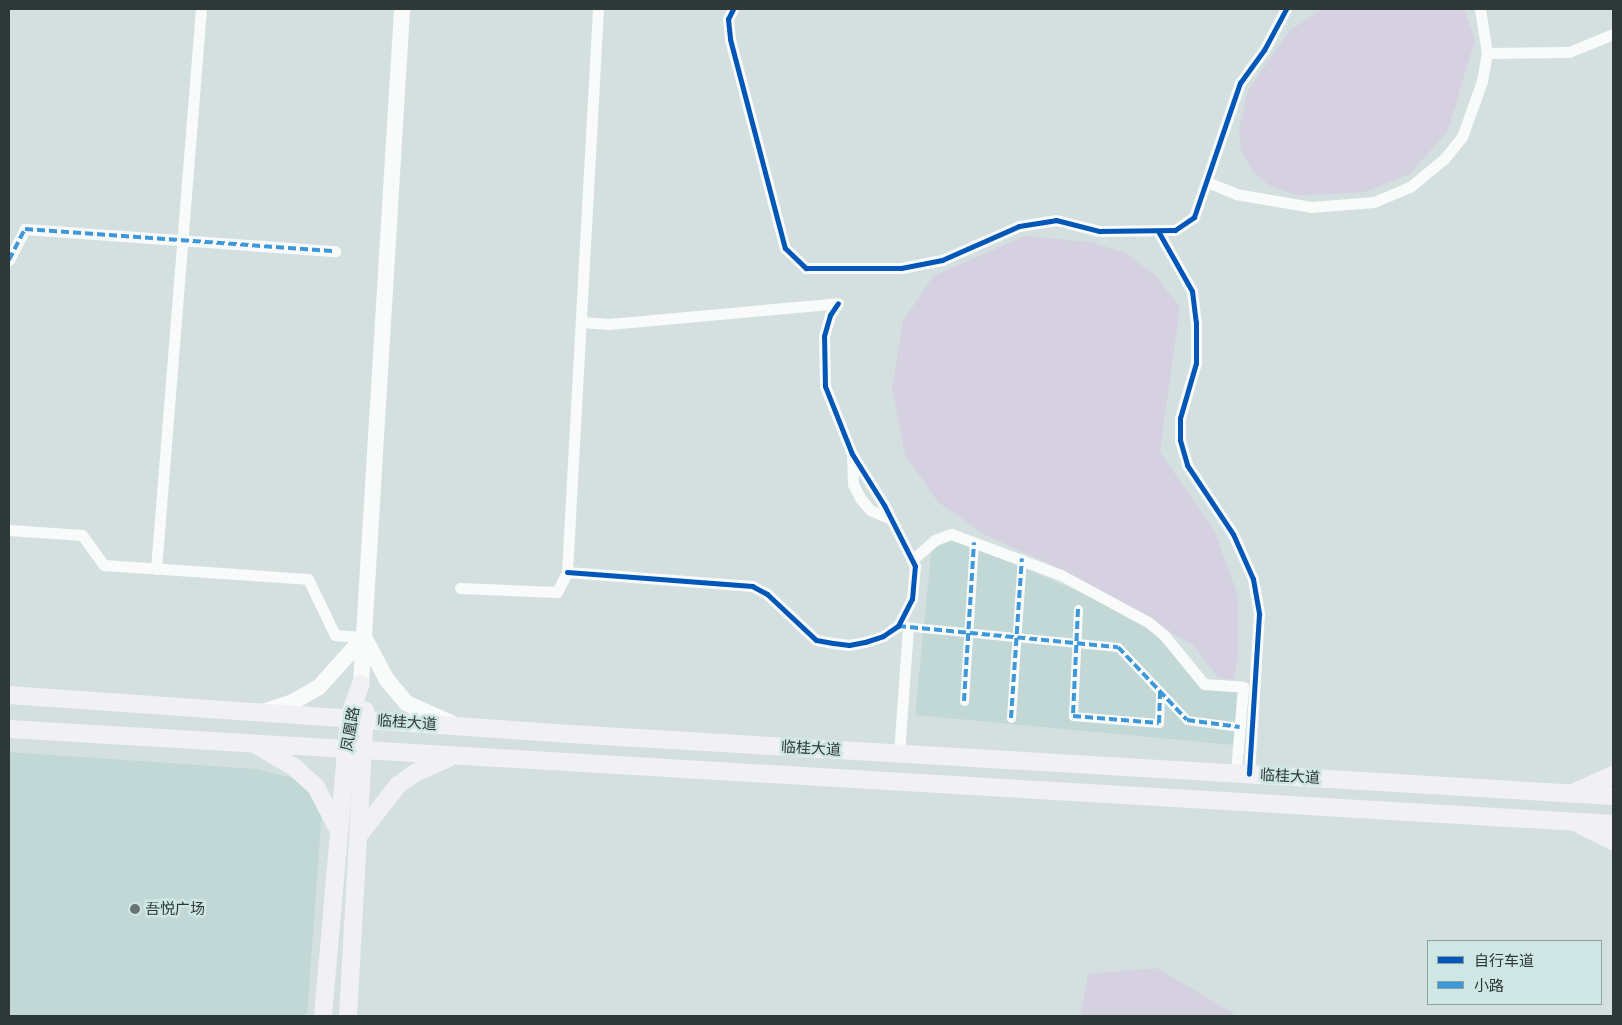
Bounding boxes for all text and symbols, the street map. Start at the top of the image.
street label: 凤凰路 [337,705,363,753]
street label: 临桂大道 [376,711,438,733]
street label: 临桂大道 [781,737,841,759]
street label: 临桂大道 [1260,765,1320,787]
place label: 吾悦广场 [145,900,205,918]
marker: 吾悦广场 [129,903,141,915]
legend [1427,940,1602,1005]
text: 自行车道 [1474,950,1534,970]
text: 小路 [1474,975,1504,995]

